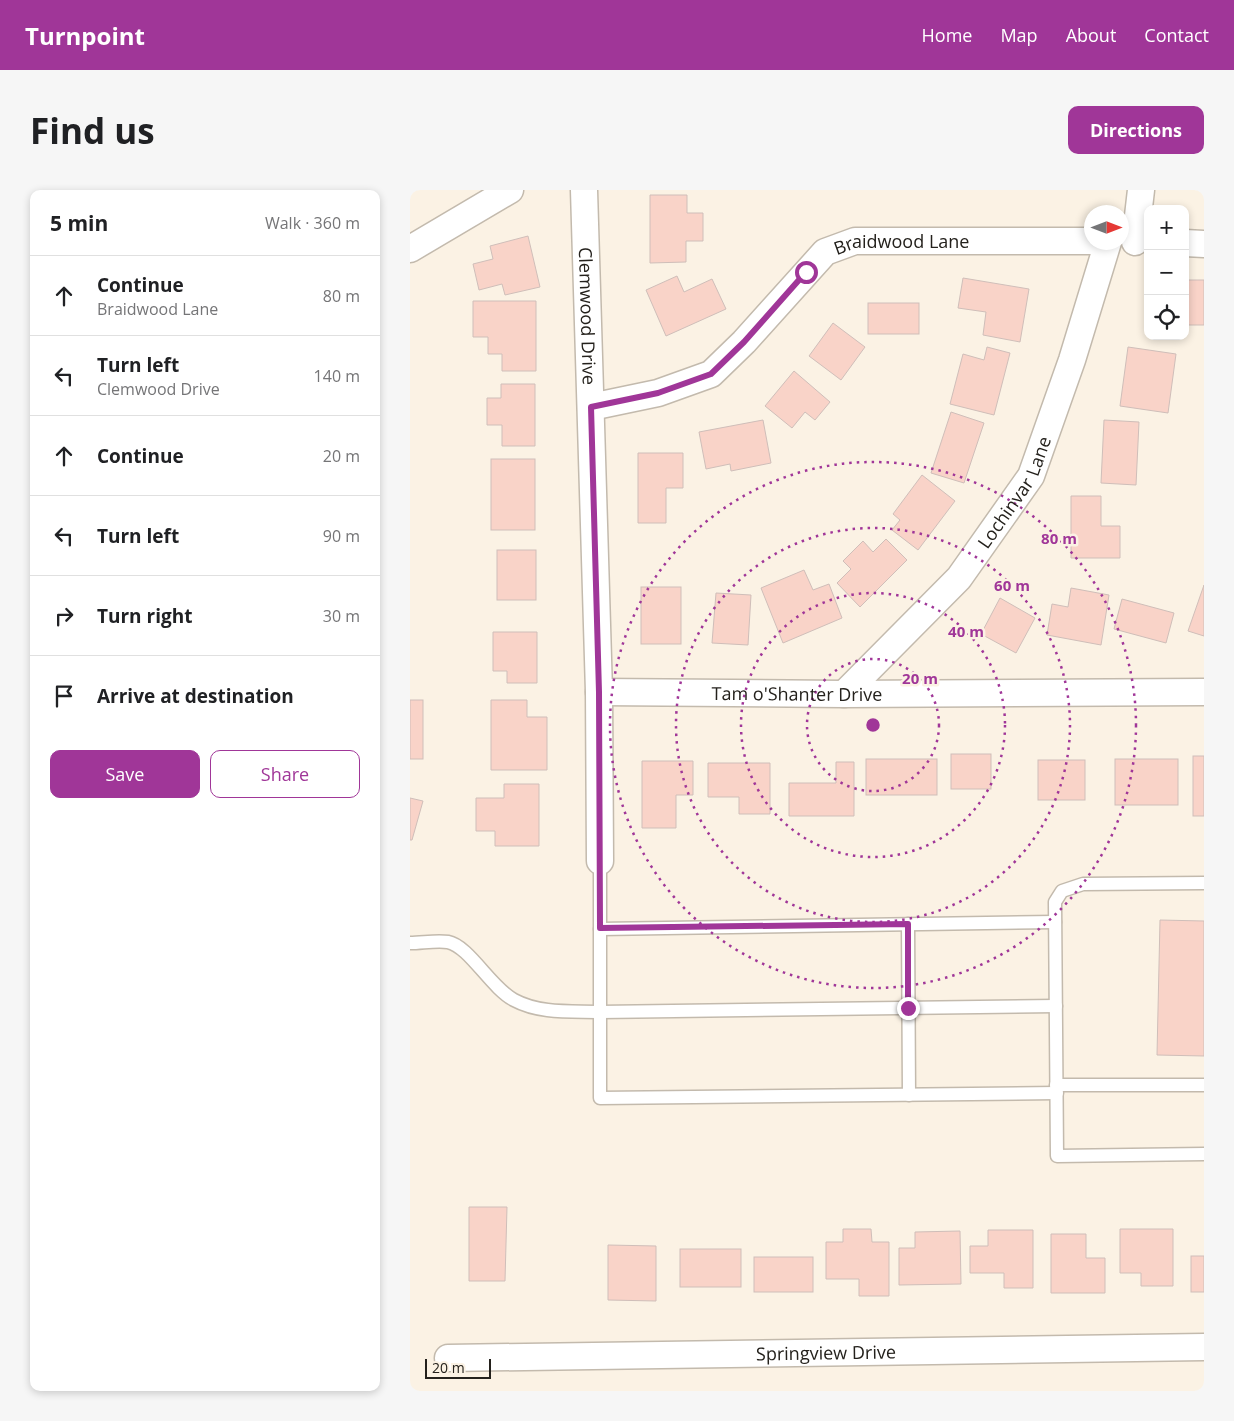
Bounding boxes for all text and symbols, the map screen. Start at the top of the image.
text: Turnpoint [25,19,145,52]
text: Home [922,23,972,47]
text: Map [1000,23,1038,47]
text: About [1066,23,1116,47]
text: Contact [1144,23,1209,47]
button: Directions [1068,106,1204,154]
text: Find us [30,107,155,154]
north arrow [1084,205,1129,250]
map controls [1144,205,1189,340]
button: + [1144,205,1189,250]
text: 5 min [50,209,108,237]
text: Walk · 360 m [265,212,360,234]
street label: Braidwood Lane [830,229,969,260]
street label: Clemwood Drive [574,247,602,385]
button: − [1144,250,1189,295]
route start [795,261,818,284]
text: Continue [97,272,184,298]
icon: ahead [50,282,78,310]
text: 80 m [323,285,360,307]
button: locate [1144,295,1189,340]
text: Braidwood Lane [97,298,218,320]
text: Turn left [97,352,179,378]
icon: left [50,362,78,390]
text: 140 m [314,365,360,387]
text: Clemwood Drive [97,378,220,400]
street label: Lochinvar Lane [972,433,1056,553]
icon: ahead [50,442,78,470]
text: Continue [97,443,184,469]
text: 20 m [323,445,360,467]
icon: left [50,522,78,550]
text: Turn left [97,523,179,549]
text: 90 m [323,525,360,547]
text: 80 m [1041,528,1077,548]
text: 60 m [994,575,1030,595]
icon: right [50,602,78,630]
text: Turn right [97,603,192,629]
text: 30 m [323,605,360,627]
text: 40 m [948,621,984,641]
text: 20 m [902,668,938,688]
street label: Tam o'Shanter Drive [712,681,882,706]
icon: arrive [50,682,78,710]
text: Arrive at destination [97,683,294,709]
centre of rings [864,716,882,734]
button: Save [50,750,200,798]
button: Share [210,750,360,798]
route end [897,997,920,1020]
street label: Springview Drive [756,1339,896,1366]
scale bar [425,1356,491,1379]
text: 20 m [432,1358,465,1377]

